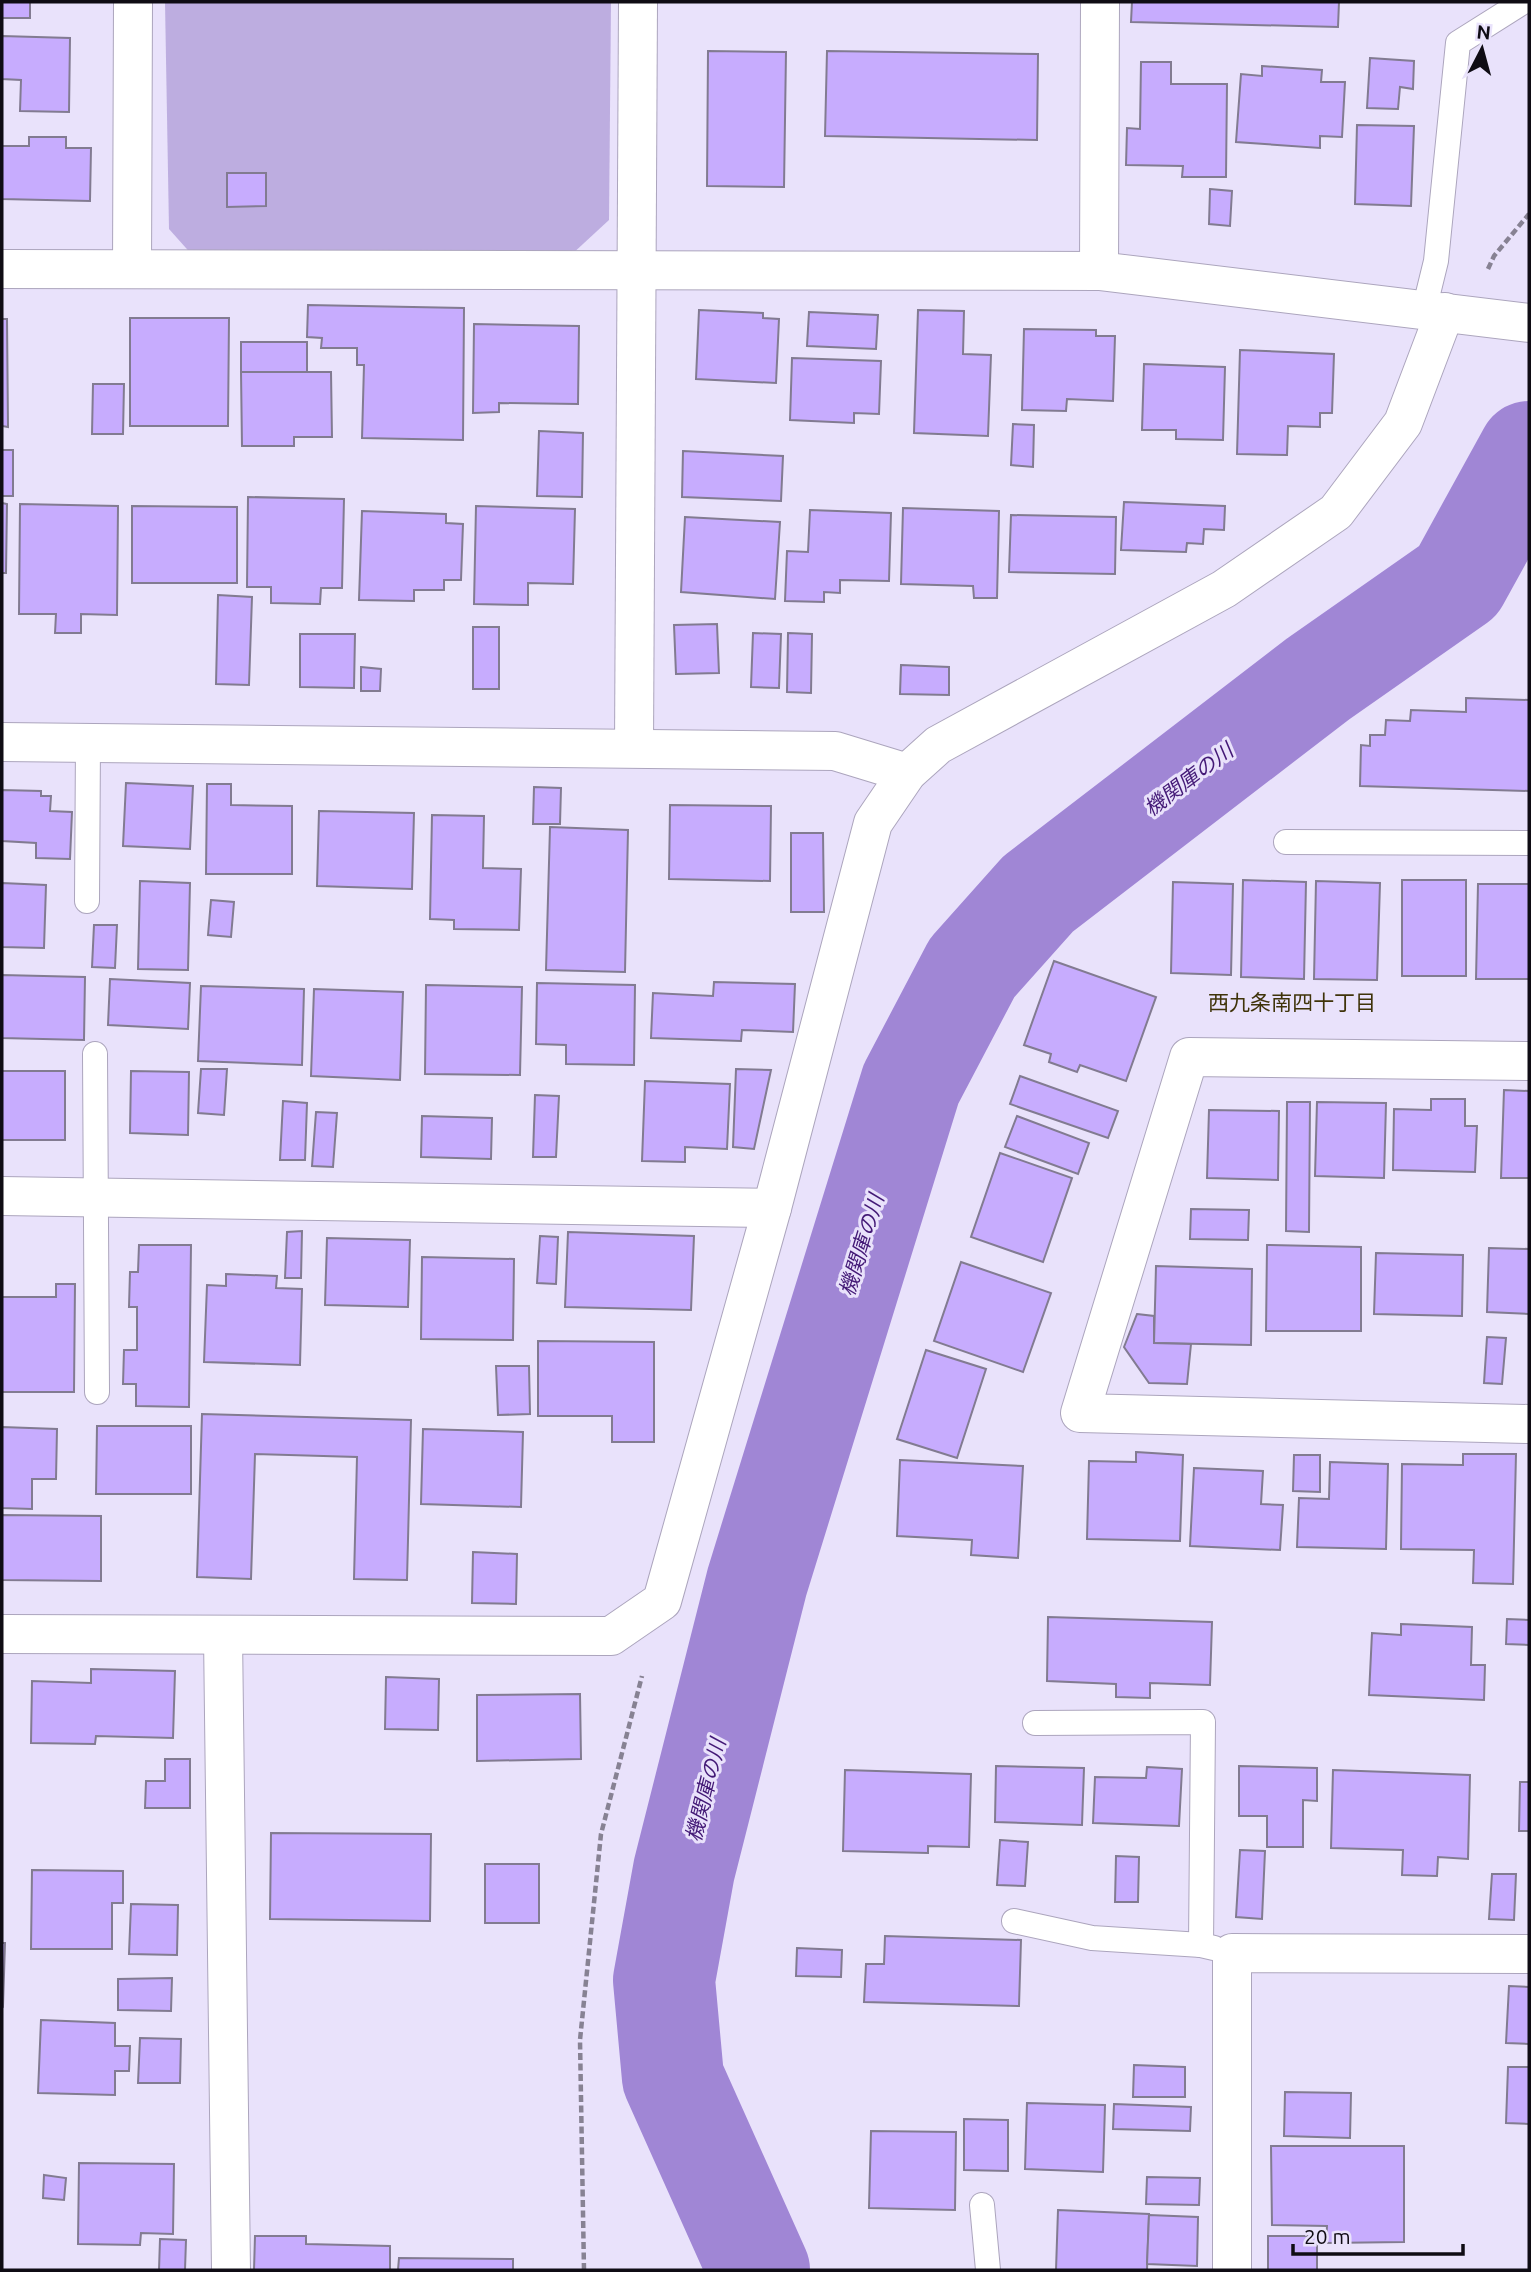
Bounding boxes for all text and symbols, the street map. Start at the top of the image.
north arrow [1447,14,1517,84]
text: N [1476,20,1492,44]
water label: 機関庫の川 [1139,737,1239,820]
district label: 西九条南四十丁目 [1208,990,1376,1014]
water label: 機関庫の川 [834,1189,888,1299]
water label: 機関庫の川 [681,1734,730,1844]
scale bar [1293,2212,1463,2256]
text: 20 m [1304,2224,1351,2248]

